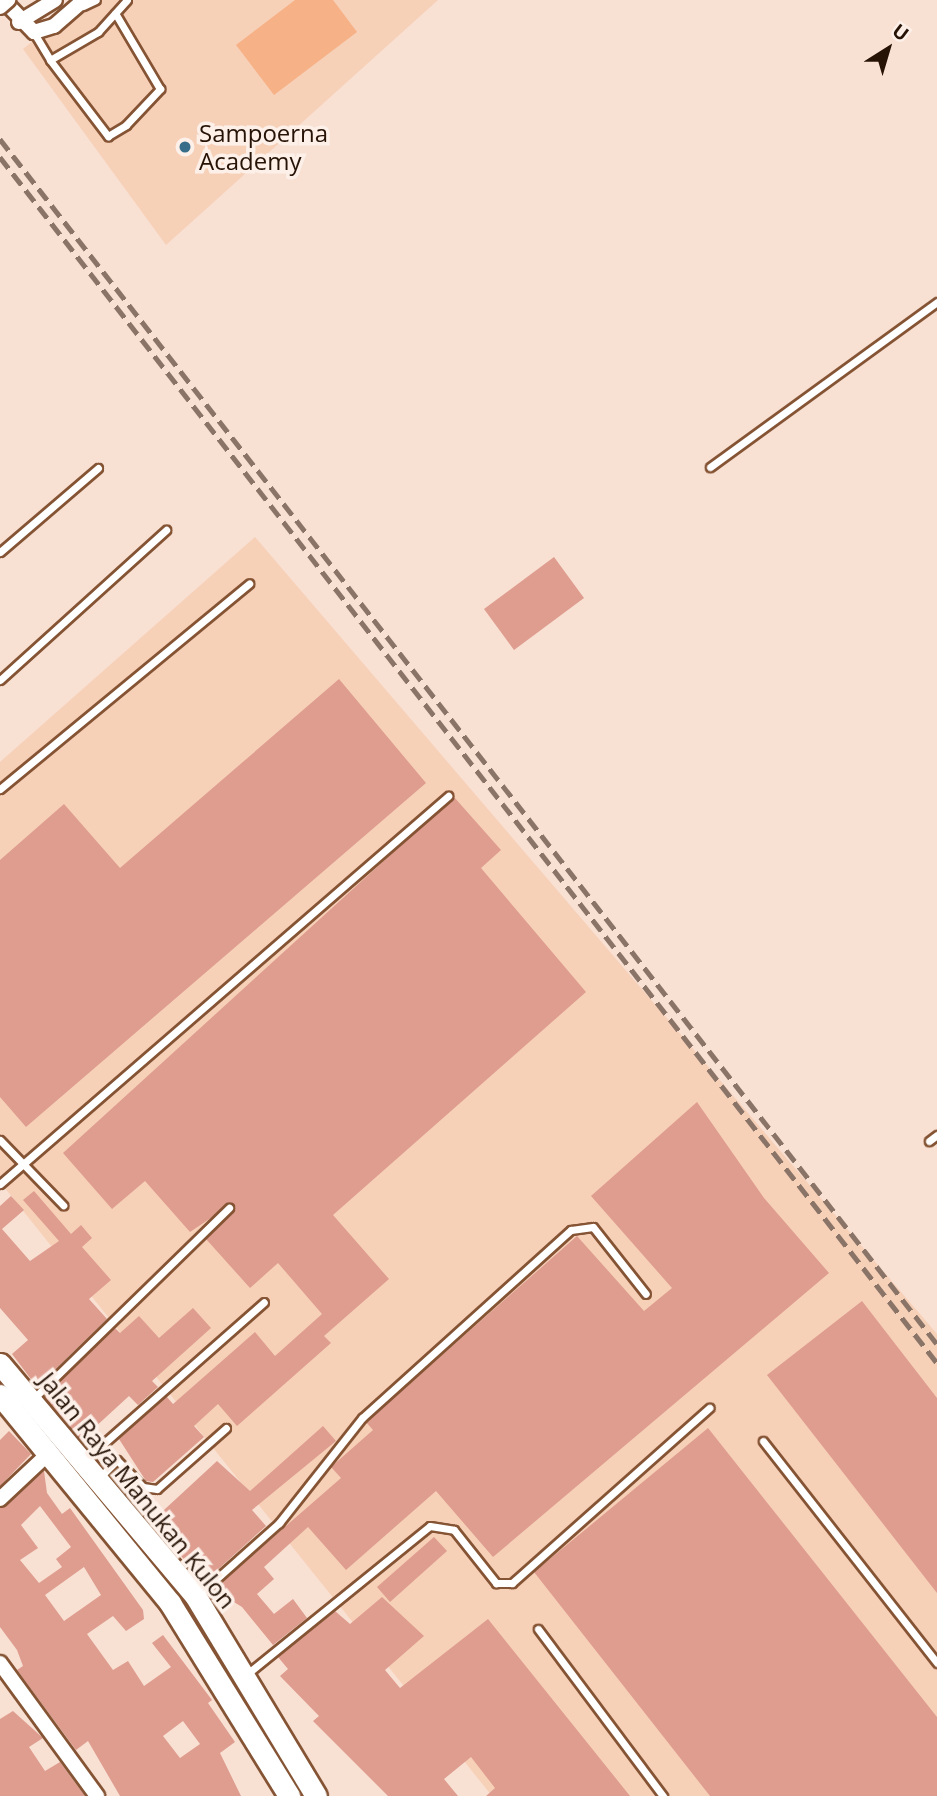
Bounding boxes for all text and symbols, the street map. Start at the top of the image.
north arrow [853,14,923,84]
text: U [887,18,914,47]
place label: Sampoerna Academy [199,119,328,175]
marker: Sampoerna Academy [177,139,193,155]
street label: Jalan Raya Manukan Kulon [34,1366,242,1614]

